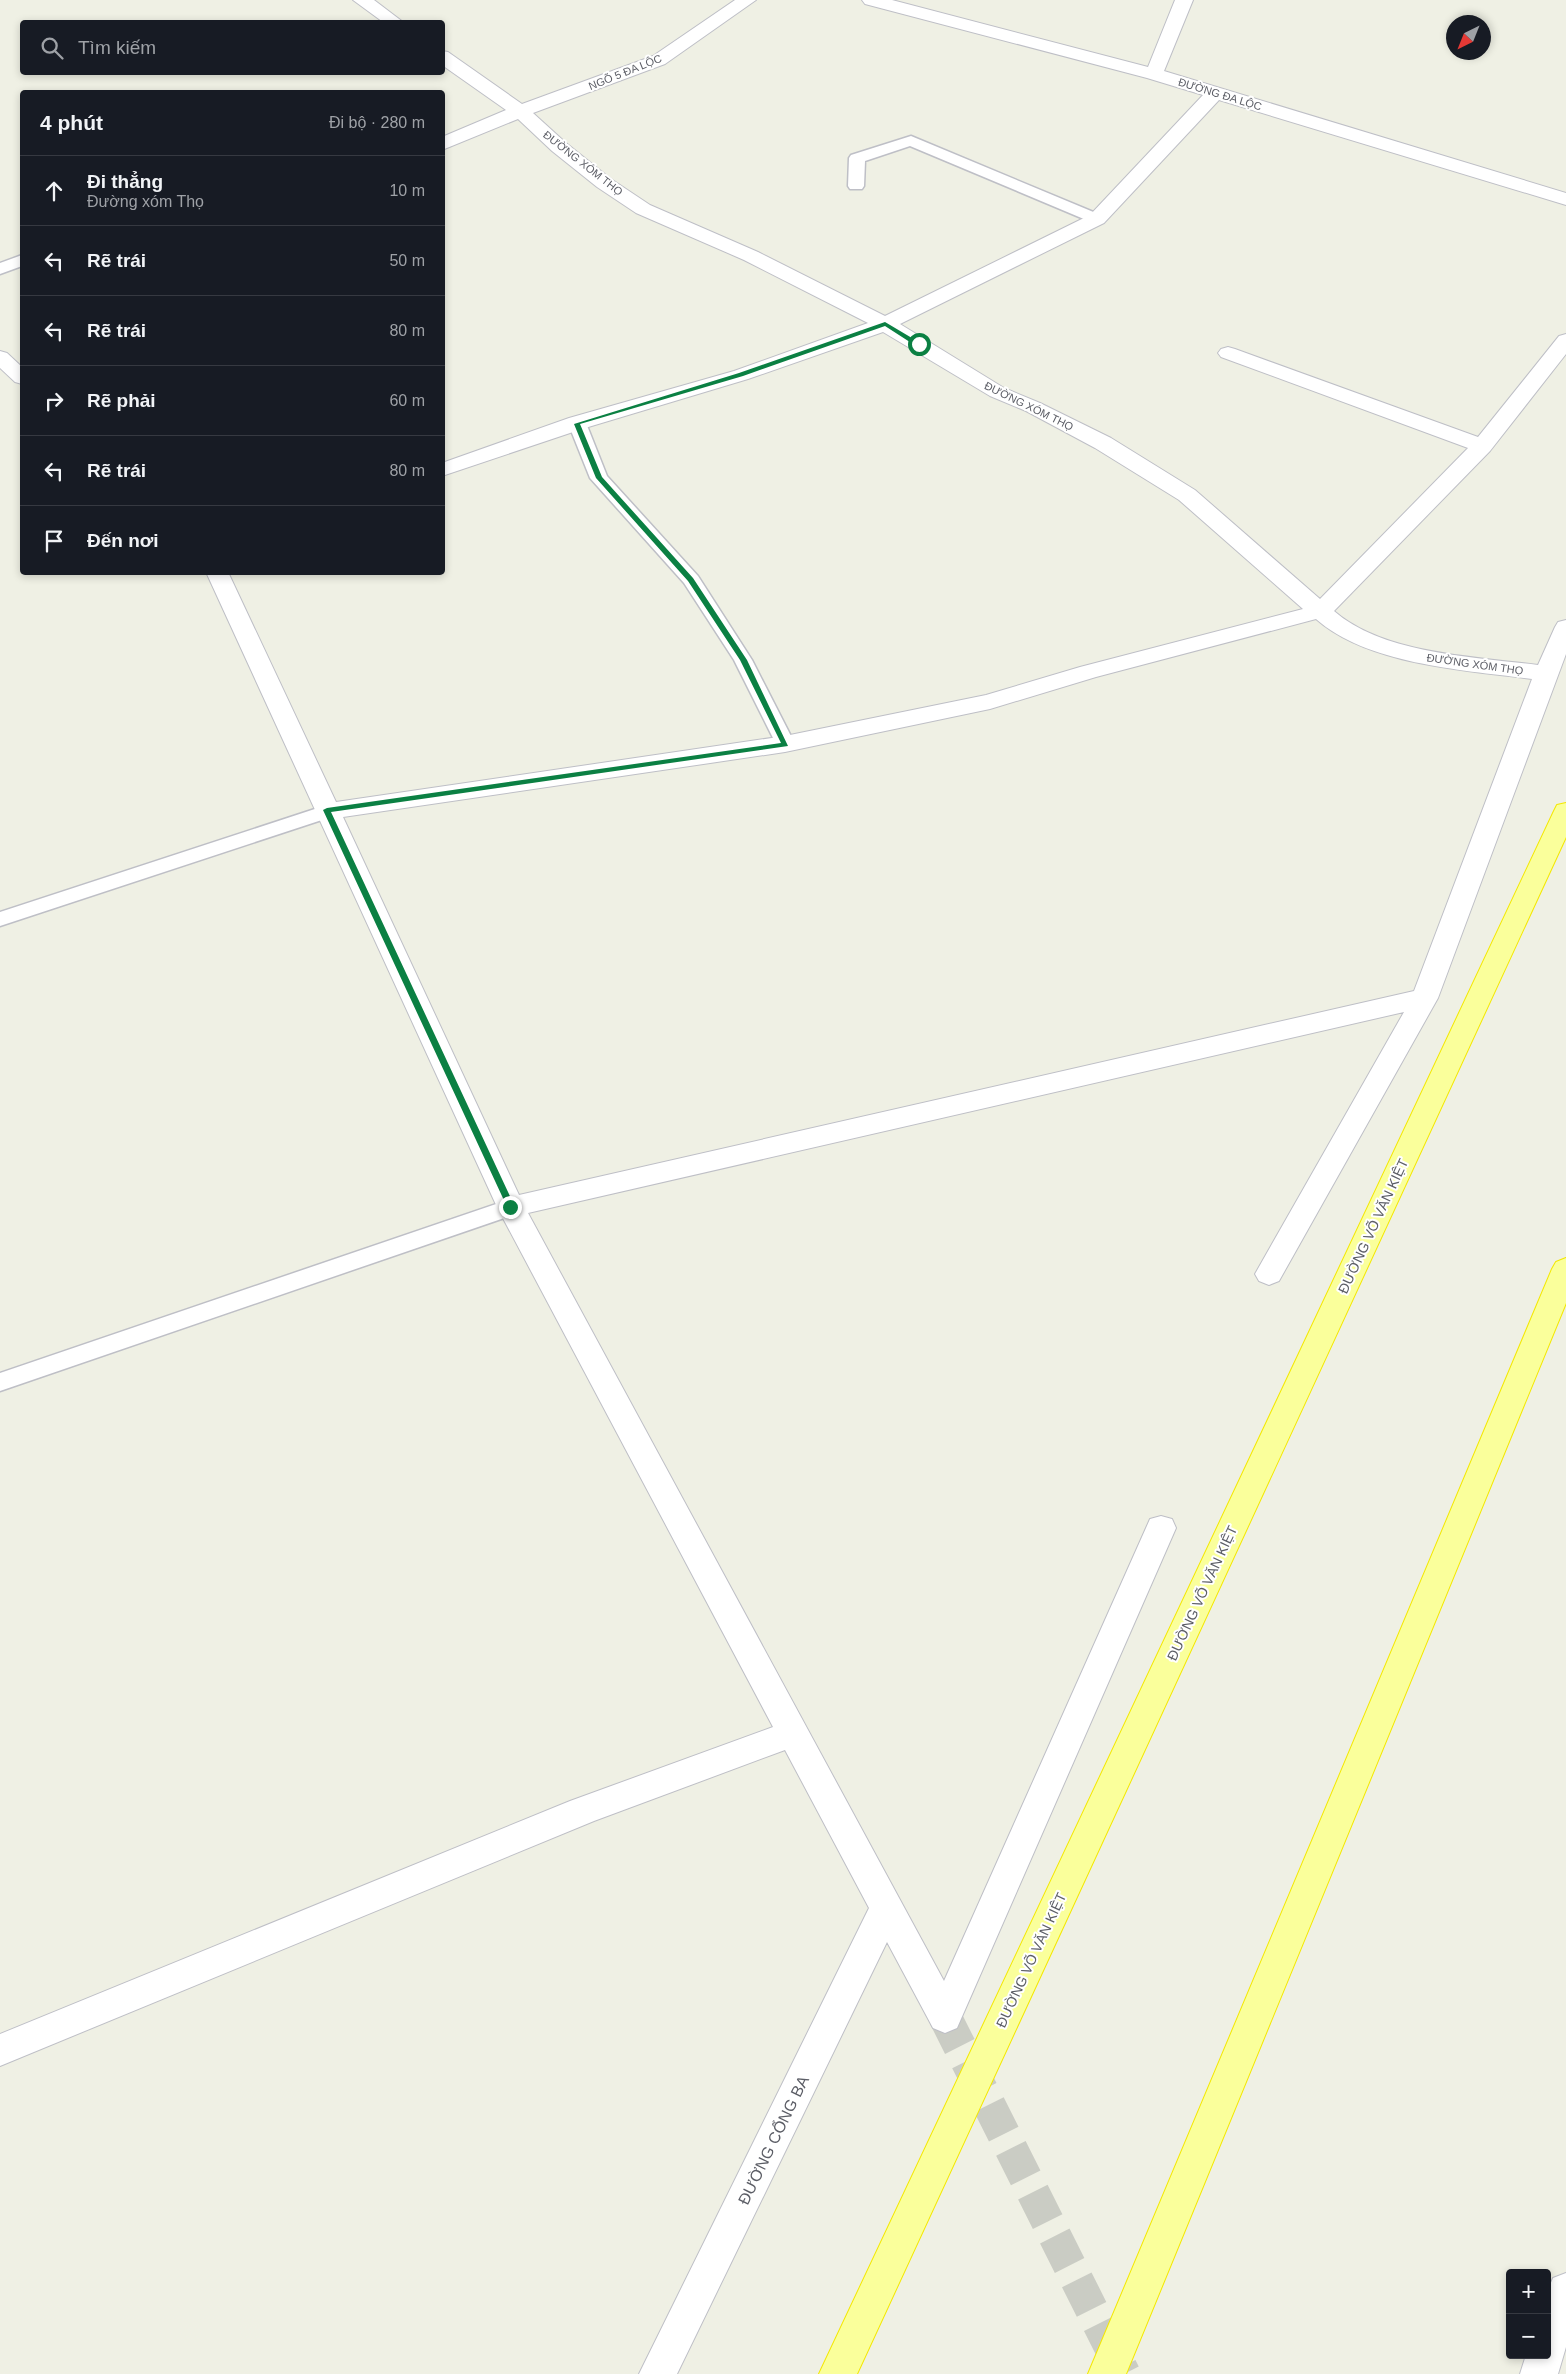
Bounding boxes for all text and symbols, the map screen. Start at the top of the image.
north arrow [1446,15,1491,60]
search box [20,20,445,75]
icon: search [38,34,66,62]
text: Tìm kiếm [78,37,156,58]
street label: NGÕ 5 ĐA LỘC [587,52,663,92]
street label: ĐƯỜNG ĐA LỘC [1177,76,1263,112]
text: 4 phút [40,111,103,134]
text: Đi bộ · 280 m [329,114,425,131]
street label: ĐƯỜNG XÓM THỌ [541,128,625,198]
text: Đi thẳng [87,171,163,192]
icon: ahead [40,177,68,205]
text: 10 m [389,182,425,199]
text: Đường xóm Thọ [87,193,204,210]
icon: left [40,247,68,275]
text: Rẽ trái [87,250,146,271]
text: 50 m [389,252,425,269]
icon: left [40,317,68,345]
text: Rẽ trái [87,320,146,341]
text: 80 m [389,322,425,339]
route start [908,333,931,356]
street label: ĐƯỜNG XÓM THỌ [983,379,1076,433]
icon: right [40,387,68,415]
text: Rẽ phải [87,390,156,411]
text: 60 m [389,392,425,409]
icon: left [40,457,68,485]
text: Rẽ trái [87,460,146,481]
text: 80 m [389,462,425,479]
icon: arrive [40,527,68,555]
text: Đến nơi [87,530,159,551]
street label: ĐƯỜNG XÓM THỌ [1426,651,1525,677]
street label: ĐƯỜNG VÕ VĂN KIỆT [1335,1156,1411,1296]
route end [499,1196,522,1219]
street label: ĐƯỜNG VÕ VĂN KIỆT [1164,1523,1240,1663]
street label: ĐƯỜNG VÕ VĂN KIỆT [993,1890,1069,2030]
street label: ĐƯỜNG CỔNG BA [734,2072,812,2207]
map controls [1506,2269,1551,2359]
button: + [1506,2269,1551,2314]
button: − [1506,2314,1551,2359]

